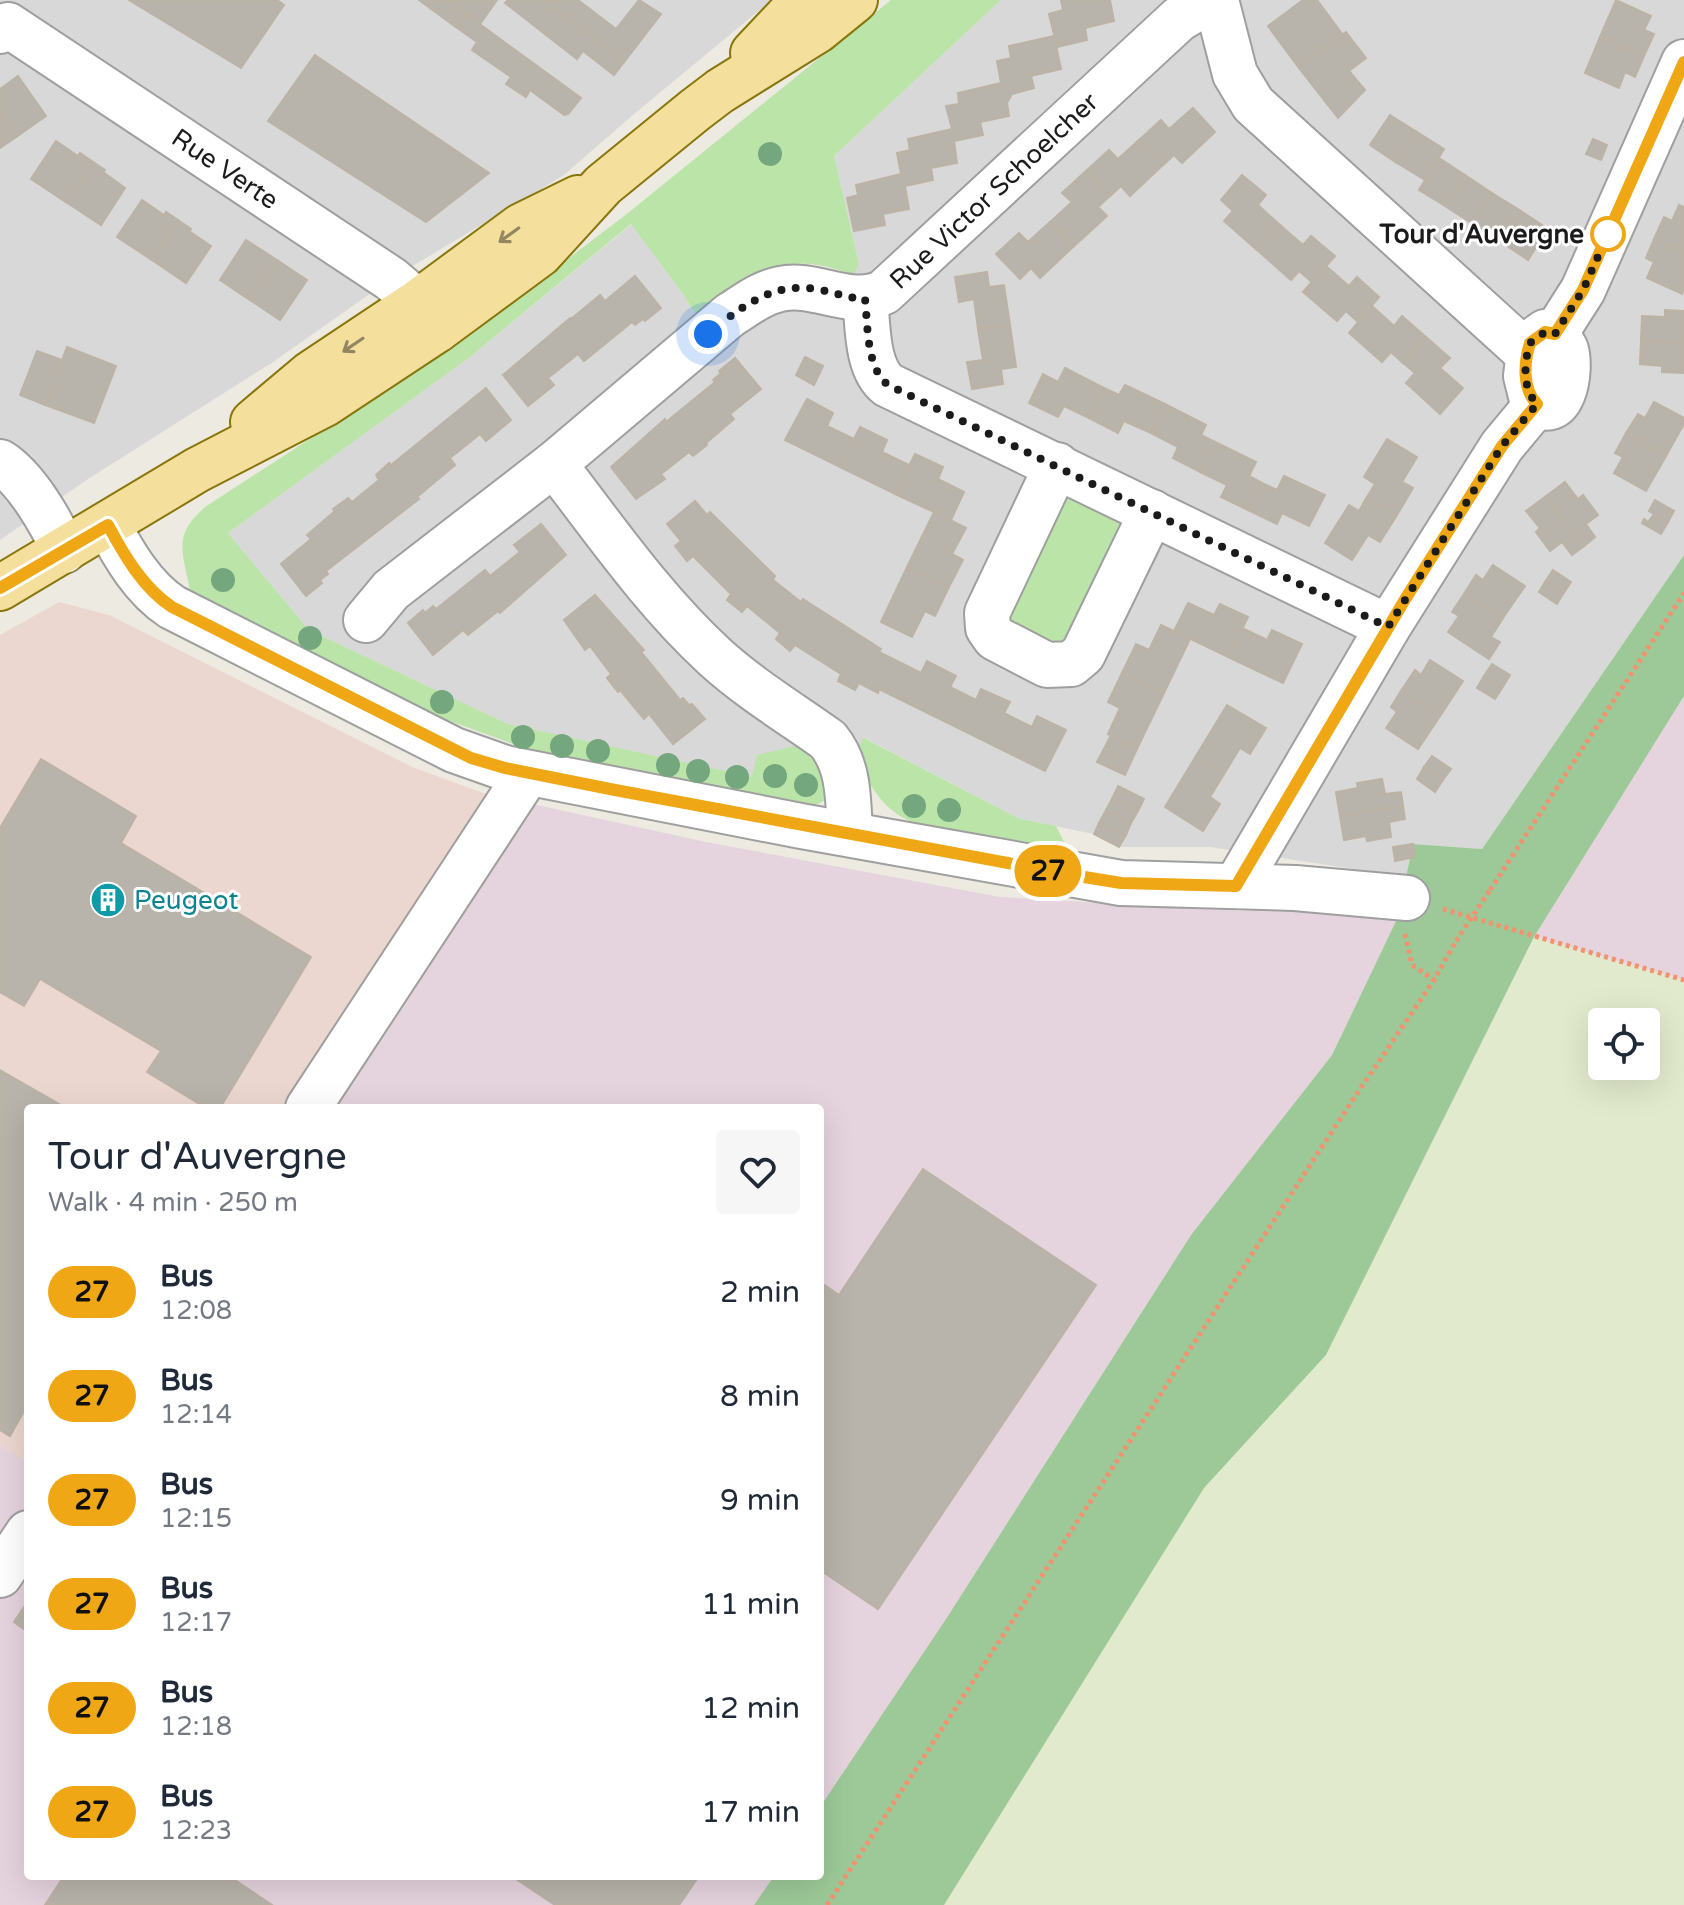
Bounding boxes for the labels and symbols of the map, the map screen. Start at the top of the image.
street label: Rue Victor Schoelcher [883,86,1105,296]
street label: Rue Verte [166,122,284,216]
marker: Tour d'Auvergne [1591,217,1625,251]
place label: Tour d'Auvergne [1379,219,1584,250]
one-way arrow [499,226,521,243]
your location [688,314,728,354]
one-way arrow [342,337,365,353]
line badge: 27 [1012,845,1084,897]
building icon: Peugeot [89,881,127,919]
place label: Peugeot [134,885,238,916]

